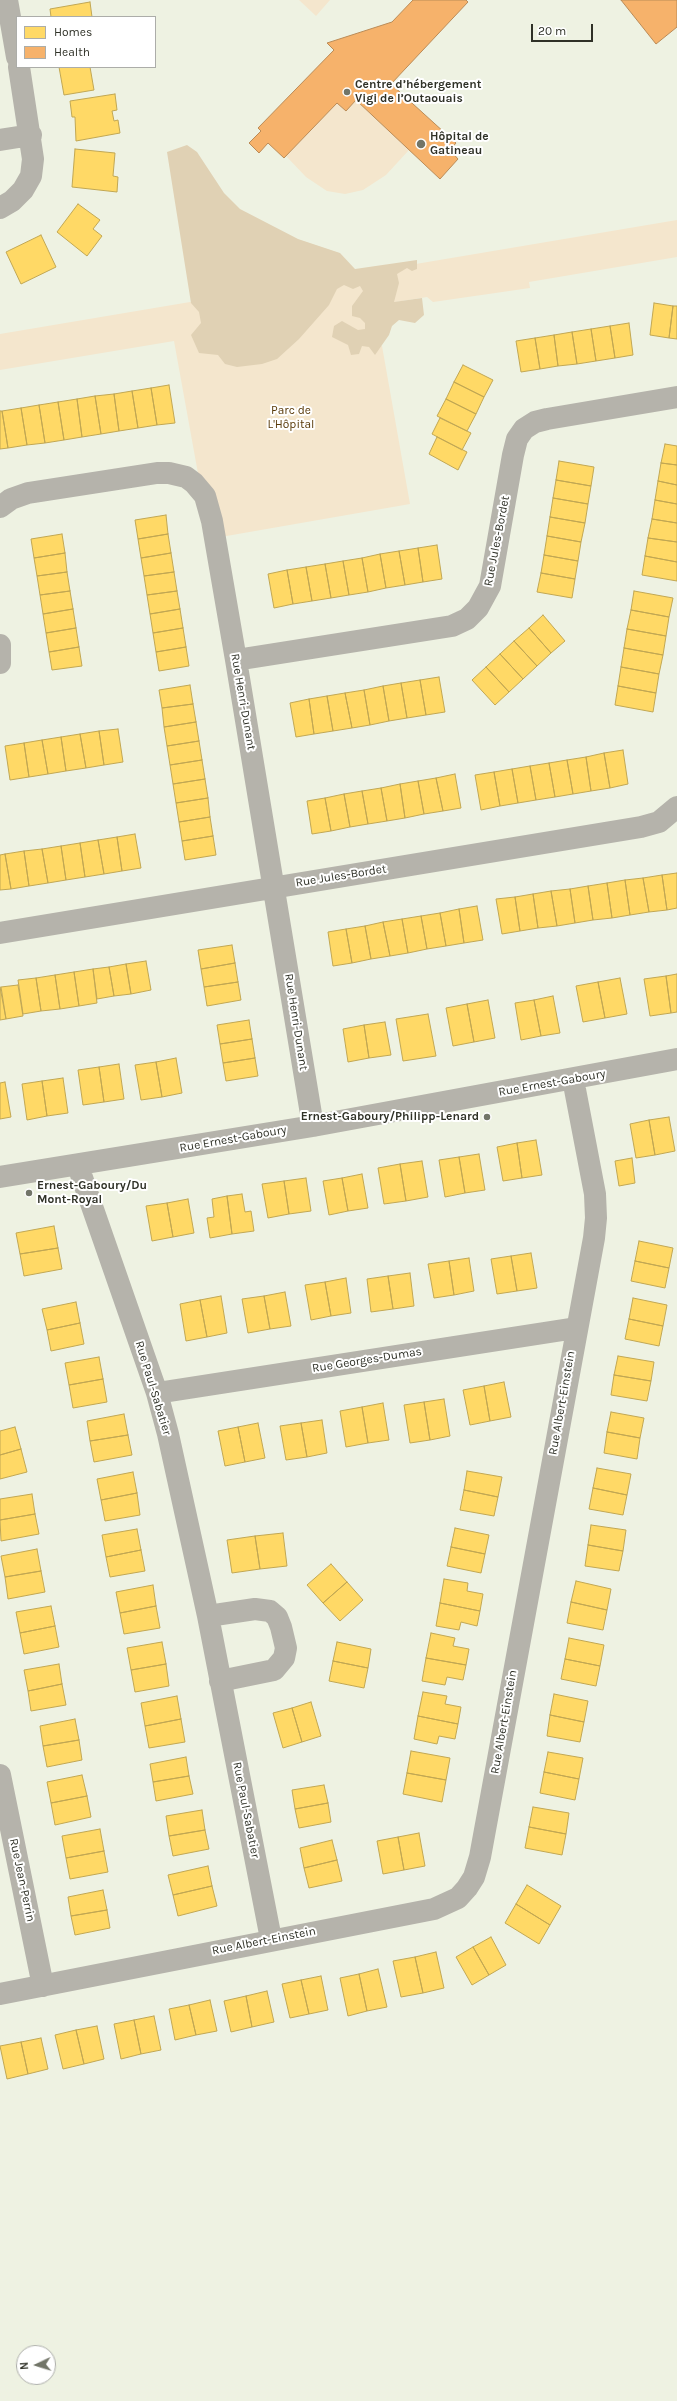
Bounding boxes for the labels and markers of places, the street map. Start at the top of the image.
place label: Centre d’hébergement Vigi de l’Outaouais [355,78,481,106]
marker: Centre d’hébergement Vigi de l’Outaouais [342,87,352,97]
place label: Hôpital de Gatineau [430,130,489,158]
marker: Hôpital de Gatineau [415,138,427,150]
place label: Ernest-Gaboury/Philipp-Lenard [301,1110,479,1124]
marker: Ernest-Gaboury/Philipp-Lenard [482,1112,492,1122]
place label: Ernest-Gaboury/Du Mont-Royal [37,1179,147,1207]
marker: Ernest-Gaboury/Du Mont-Royal [24,1188,34,1198]

